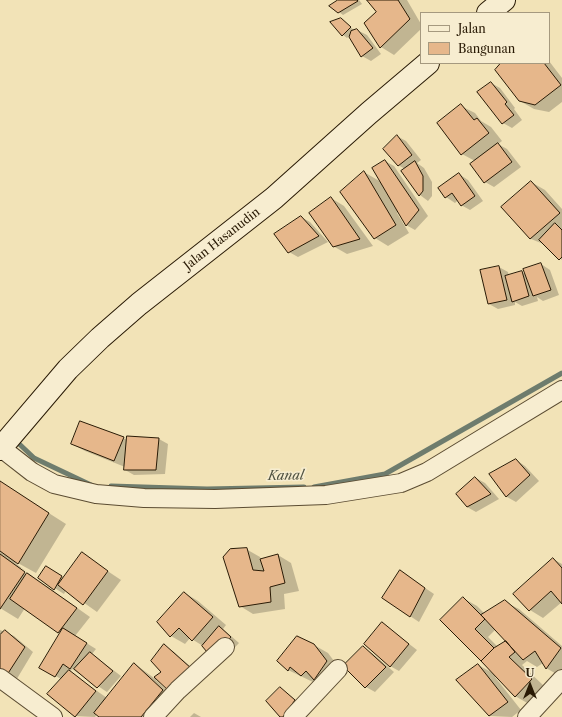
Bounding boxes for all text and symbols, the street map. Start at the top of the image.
legend [420,12,550,64]
text: Jalan [458,21,486,36]
text: Bangunan [458,41,515,56]
street label: Jalan Hasanudin [181,205,263,273]
water label: Kanal [268,468,304,484]
north arrow [510,665,550,705]
text: U [526,666,534,680]

